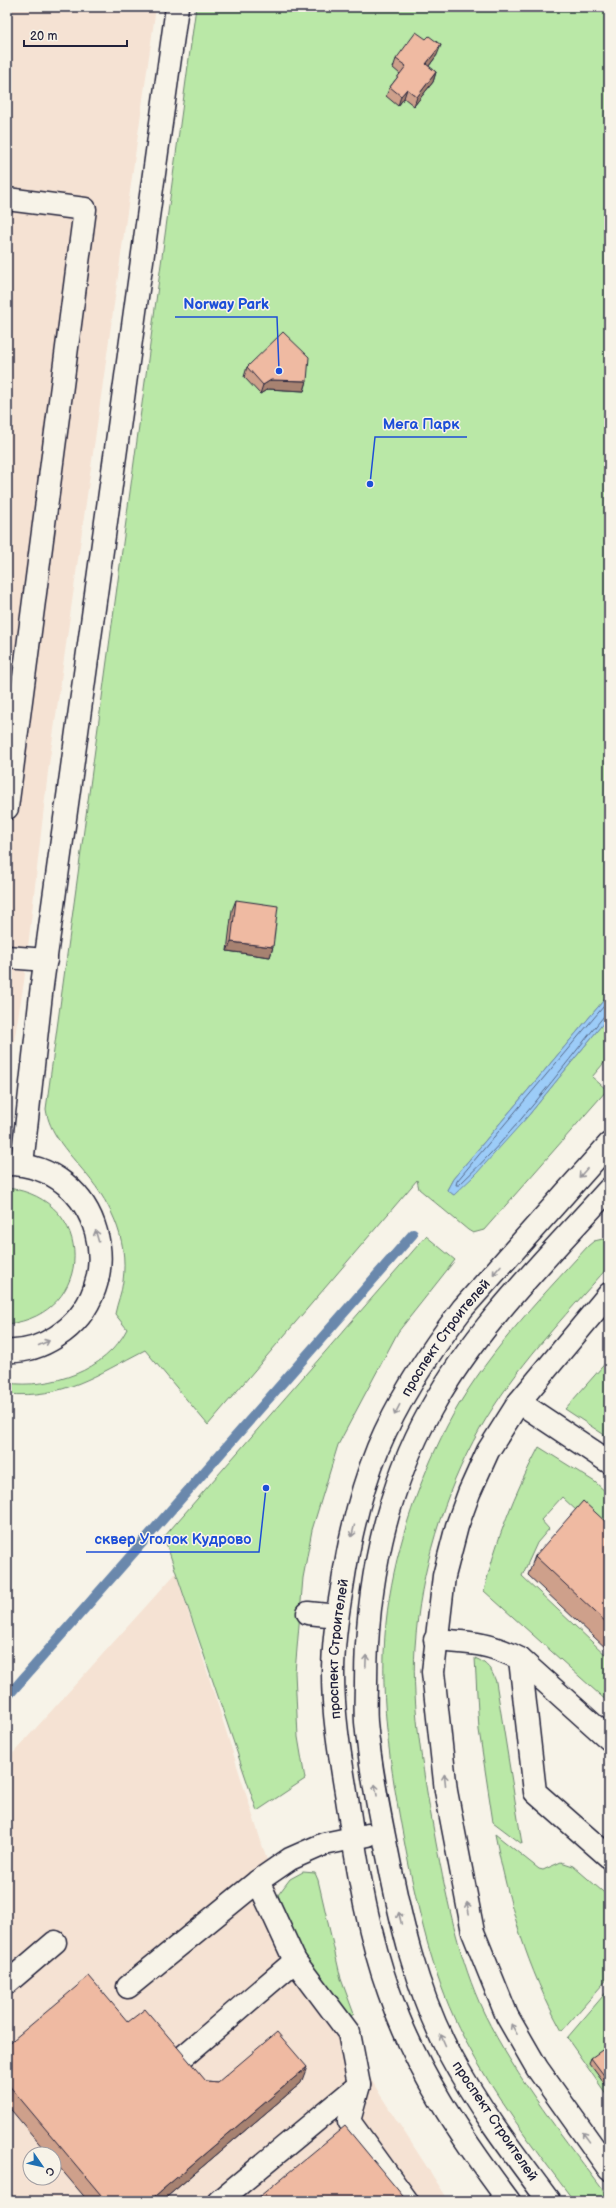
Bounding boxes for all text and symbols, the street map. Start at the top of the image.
scale bar [24,22,127,48]
text: 20 m [30,29,57,44]
callout: Norway Park [175,290,277,317]
text: Norway Park [183,295,269,314]
callout: Мега Парк [375,410,467,437]
text: Мега Парк [383,415,460,434]
one-way arrow [578,1168,588,1178]
one-way arrow [93,1230,101,1243]
one-way arrow [492,1265,501,1275]
street label: проспект Строителей [397,1275,493,1399]
one-way arrow [38,1338,50,1346]
one-way arrow [393,1403,400,1415]
one-way arrow [349,1524,356,1537]
callout: сквер Уголок Кудрово [86,1525,259,1552]
text: сквер Уголок Кудрово [95,1530,251,1549]
street label: проспект Строителей [324,1578,352,1720]
one-way arrow [362,1655,370,1668]
one-way arrow [441,1774,448,1787]
one-way arrow [372,1784,380,1797]
one-way arrow [464,1902,472,1915]
one-way arrow [396,1912,404,1925]
one-way arrow [510,2023,518,2035]
one-way arrow [439,2035,446,2047]
street label: проспект Строителей [449,2058,541,2184]
one-way arrow [582,2132,590,2143]
north arrow [22,2146,62,2186]
text: С [42,2165,57,2178]

